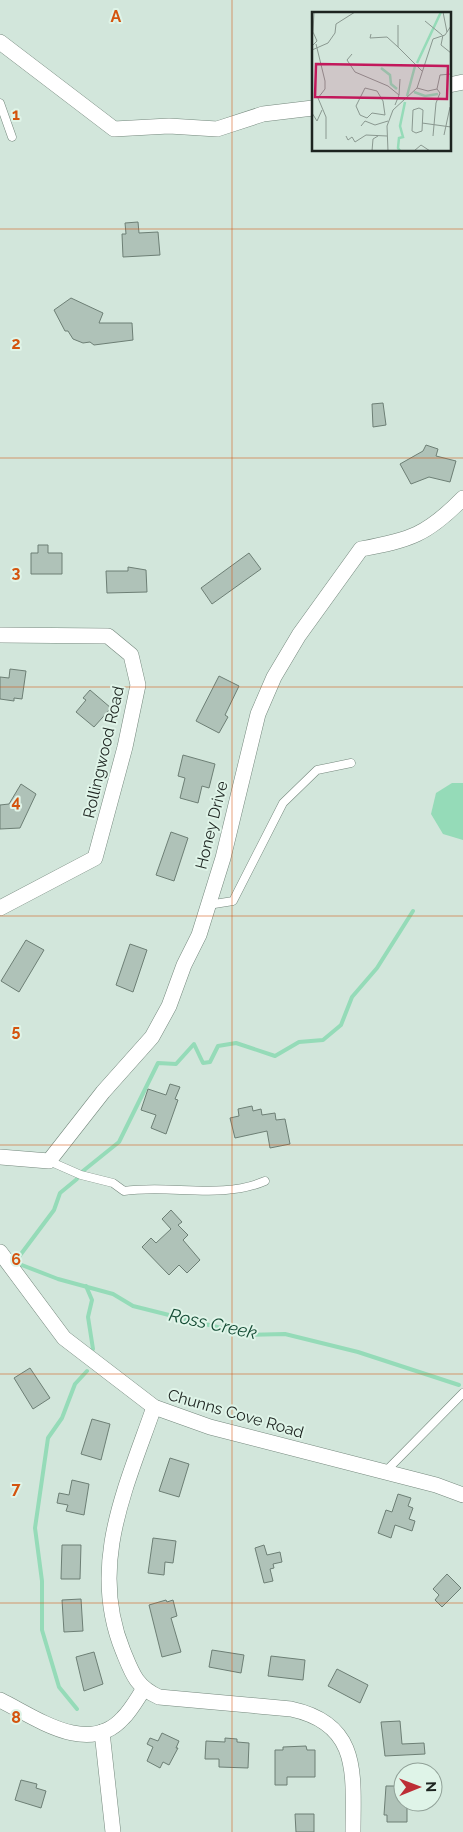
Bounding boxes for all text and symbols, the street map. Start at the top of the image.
text: A [111,7,122,26]
inset map [312,12,450,151]
text: 1 [12,105,20,124]
text: 2 [11,334,21,353]
text: 3 [12,563,21,582]
street label: Rollingwood Road [79,684,128,820]
street label: Honey Drive [191,779,232,871]
text: 4 [11,792,21,811]
text: 5 [12,1021,21,1040]
text: 6 [11,1250,21,1269]
water label: Ross Creek [167,1304,259,1343]
street label: Chunns Cove Road [166,1385,306,1442]
text: 7 [12,1479,21,1498]
text: 8 [11,1708,21,1727]
north arrow [393,1762,443,1812]
text: N [423,1781,439,1792]

